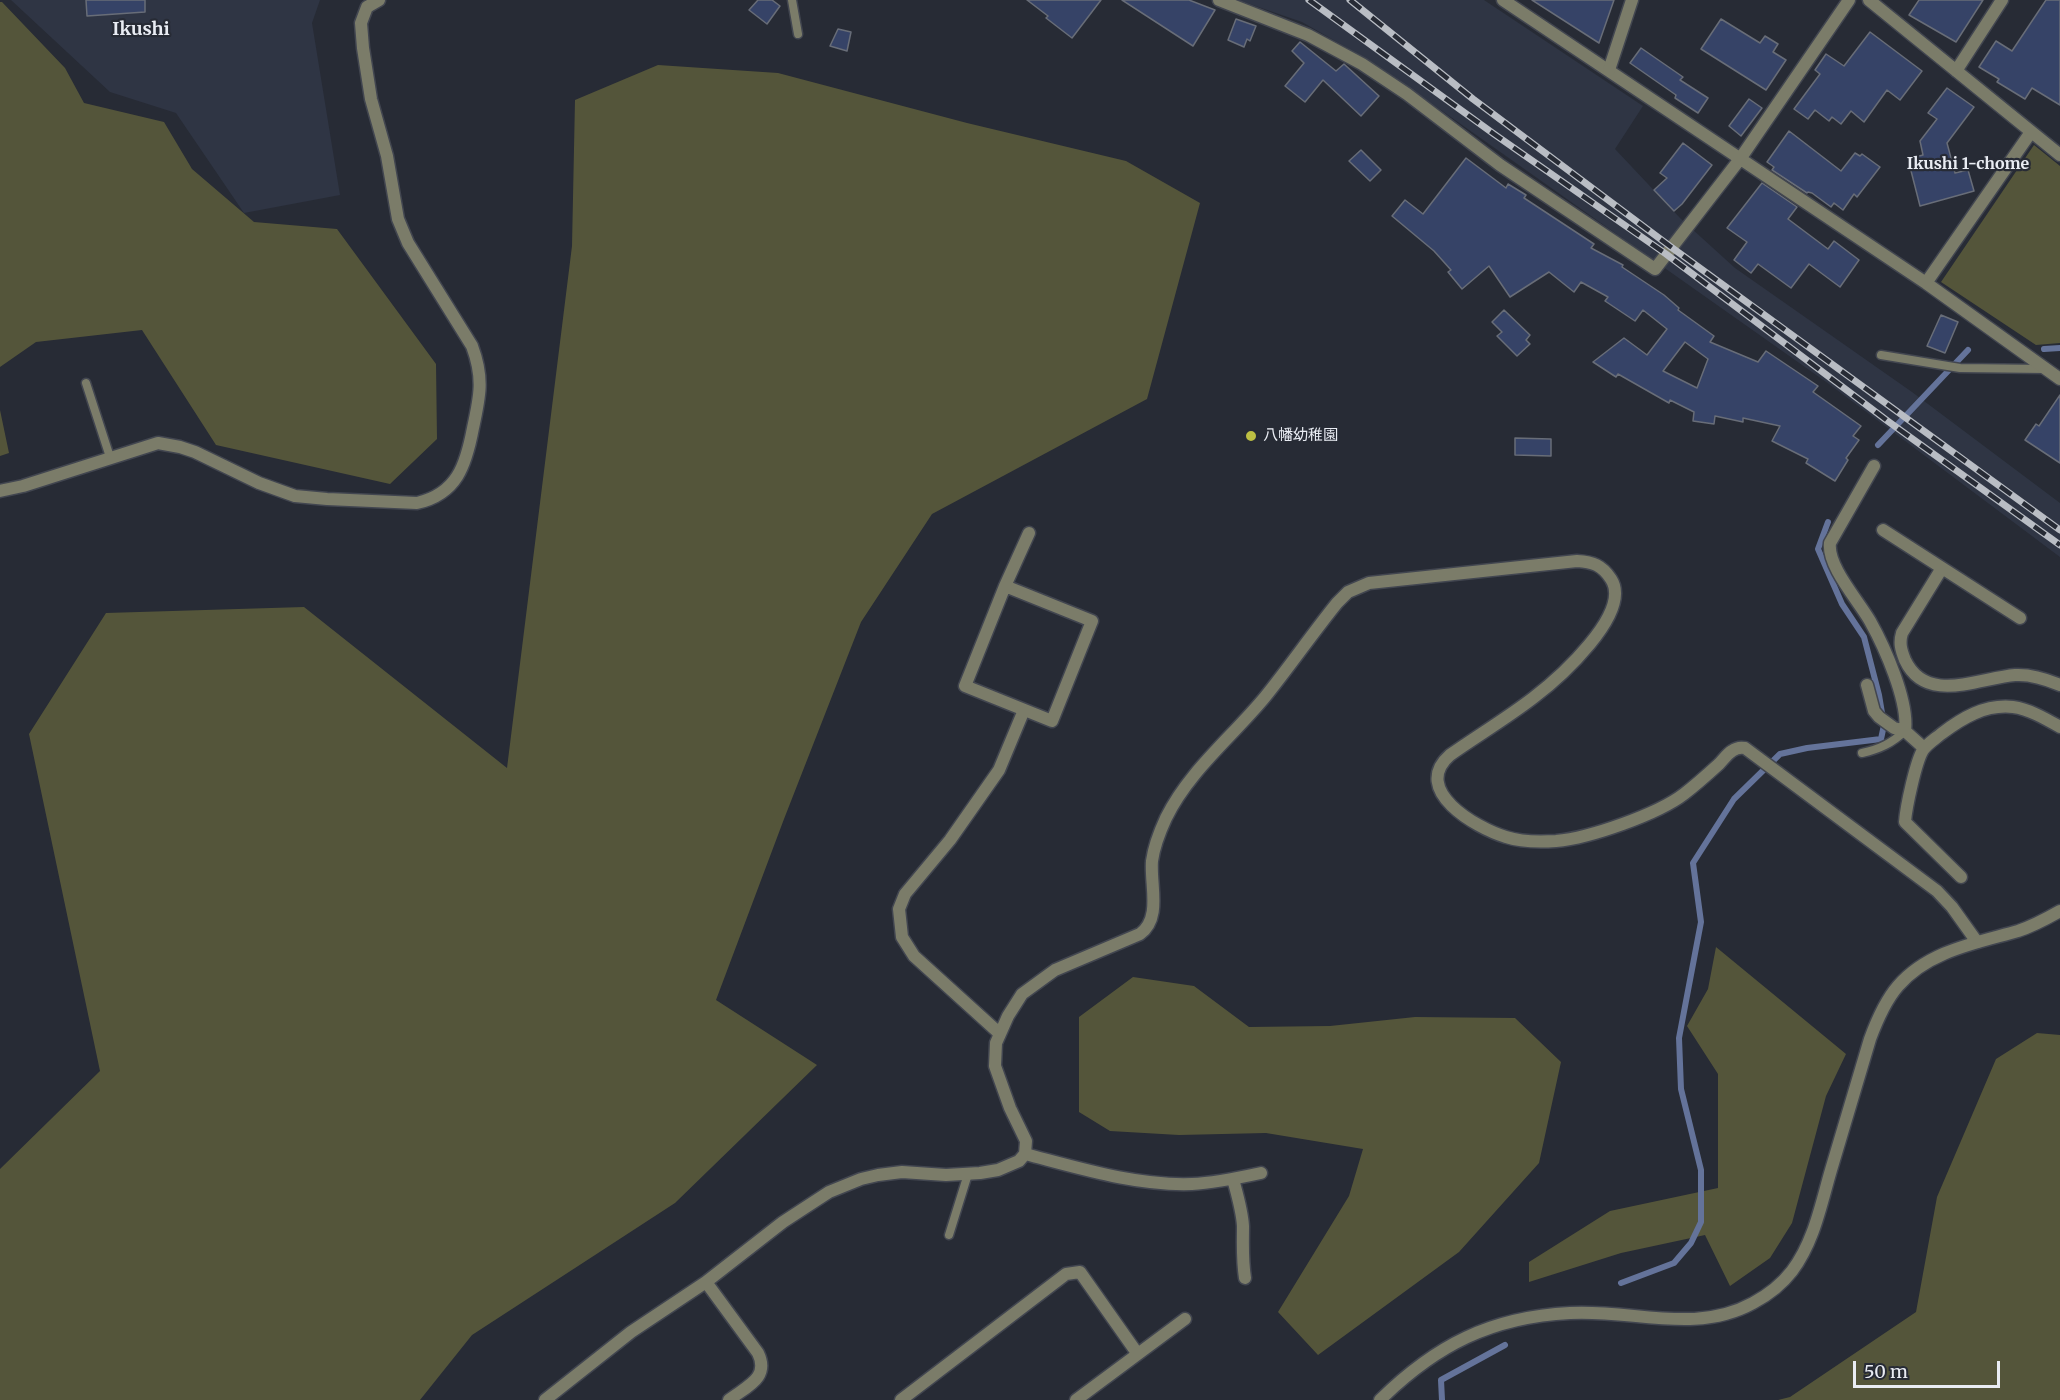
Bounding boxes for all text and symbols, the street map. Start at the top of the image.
district label: Ikushi [112,19,170,41]
district label: Ikushi 1-chome [1907,154,2029,174]
place label: 八幡幼稚園 [1263,427,1338,445]
marker: 八幡幼稚園 [1244,429,1258,443]
scale bar [1856,1349,2003,1387]
text: 50 m [1864,1360,1908,1383]

